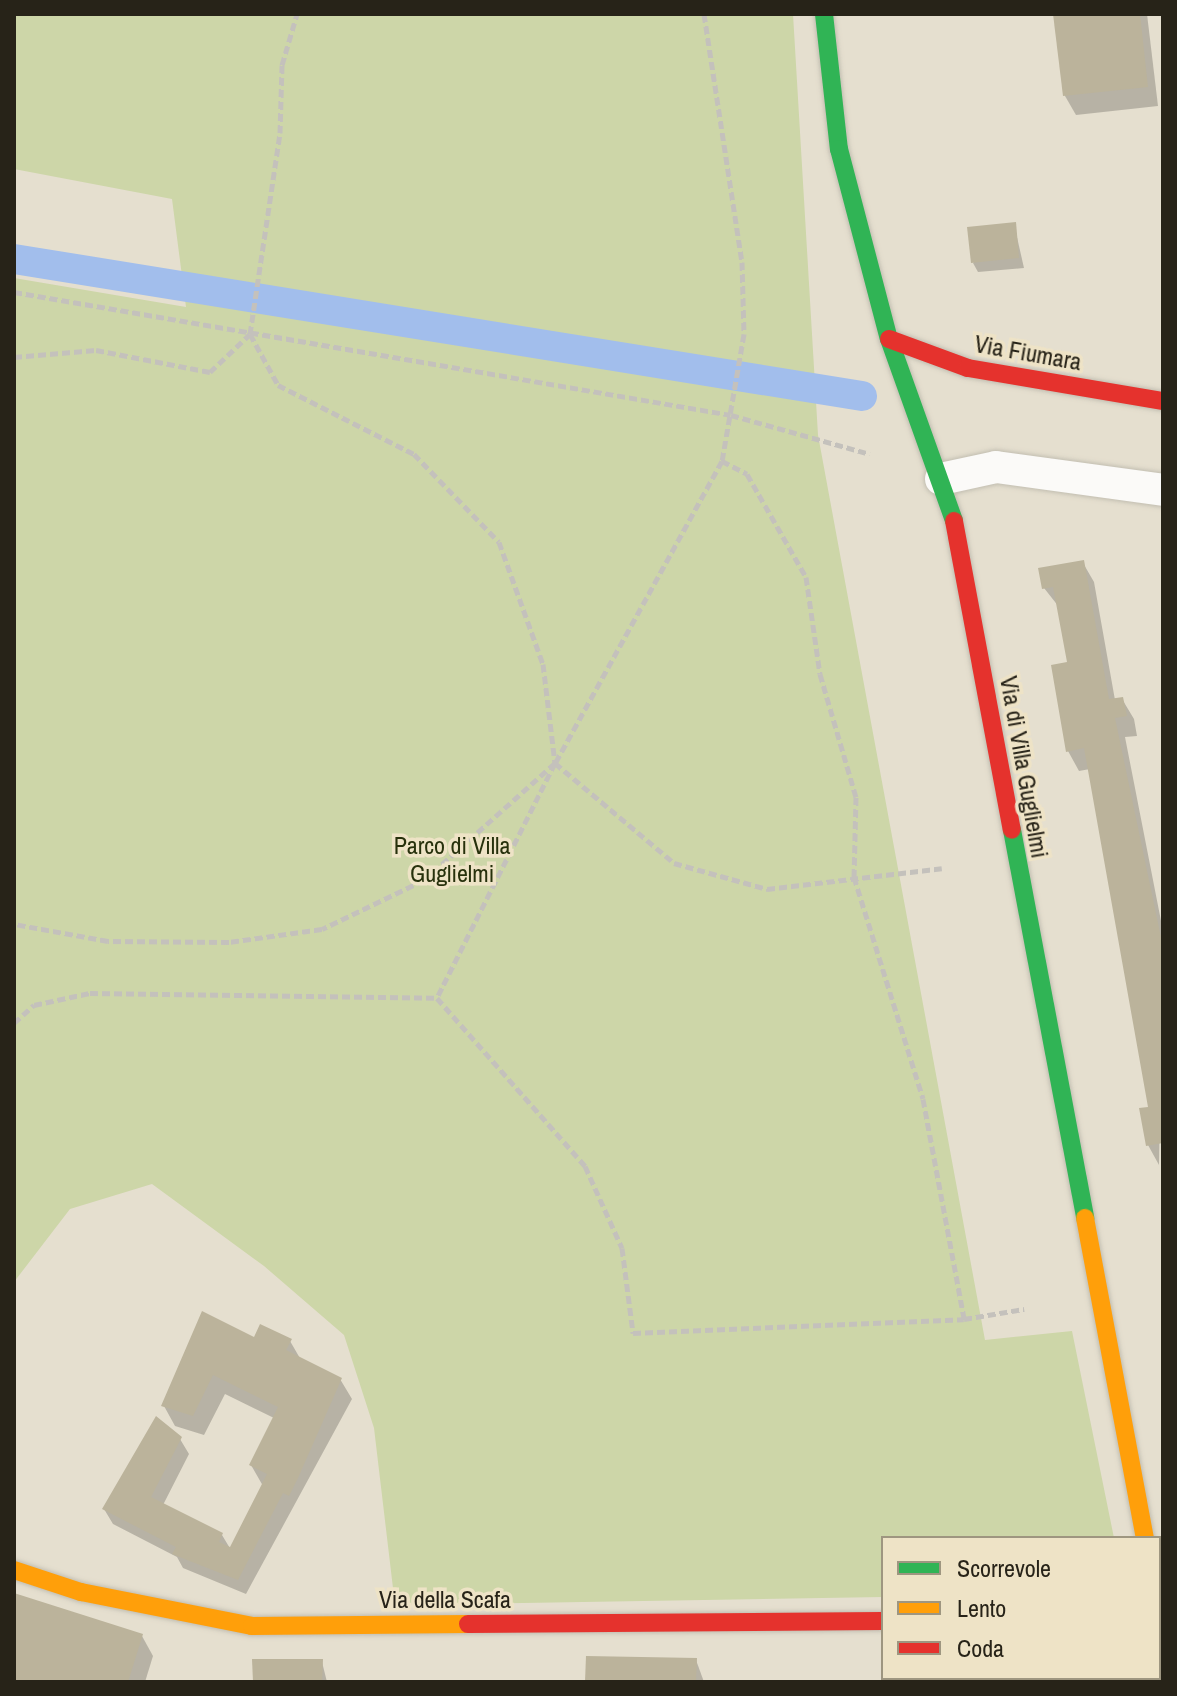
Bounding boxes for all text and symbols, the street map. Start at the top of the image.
street label: Via Fiumara [972,329,1084,377]
street label: Via di Villa Guglielmi [994,674,1054,860]
park label: Parco di Villa Guglielmi [394,832,510,888]
legend [881,1536,1161,1680]
text: Scorrevole [957,1552,1051,1584]
street label: Via della Scafa [379,1586,511,1614]
text: Lento [957,1592,1006,1624]
text: Coda [957,1632,1004,1664]

